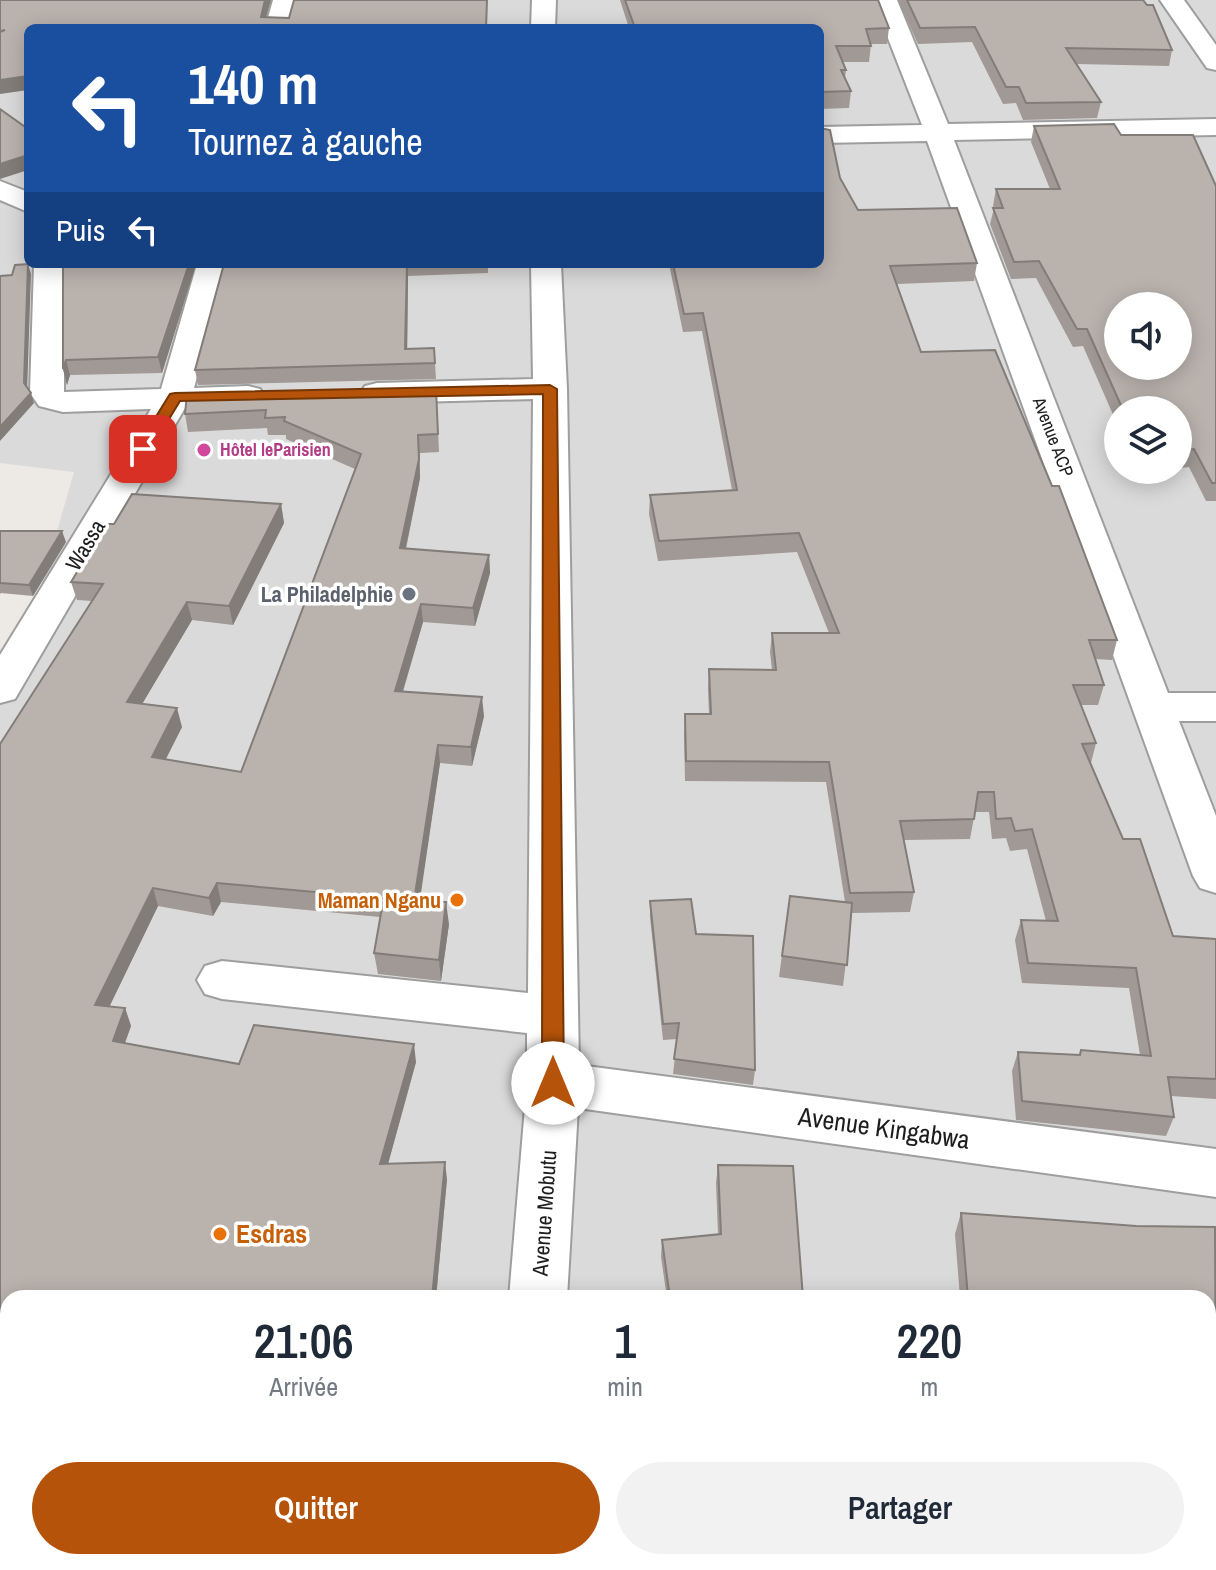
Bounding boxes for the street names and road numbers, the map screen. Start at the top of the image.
street label: Avenue ACP [1026,392,1080,480]
street label: Wassa [58,514,112,576]
street label: Avenue Kingabwa [795,1098,972,1157]
street label: Avenue Mobutu [525,1149,563,1278]

